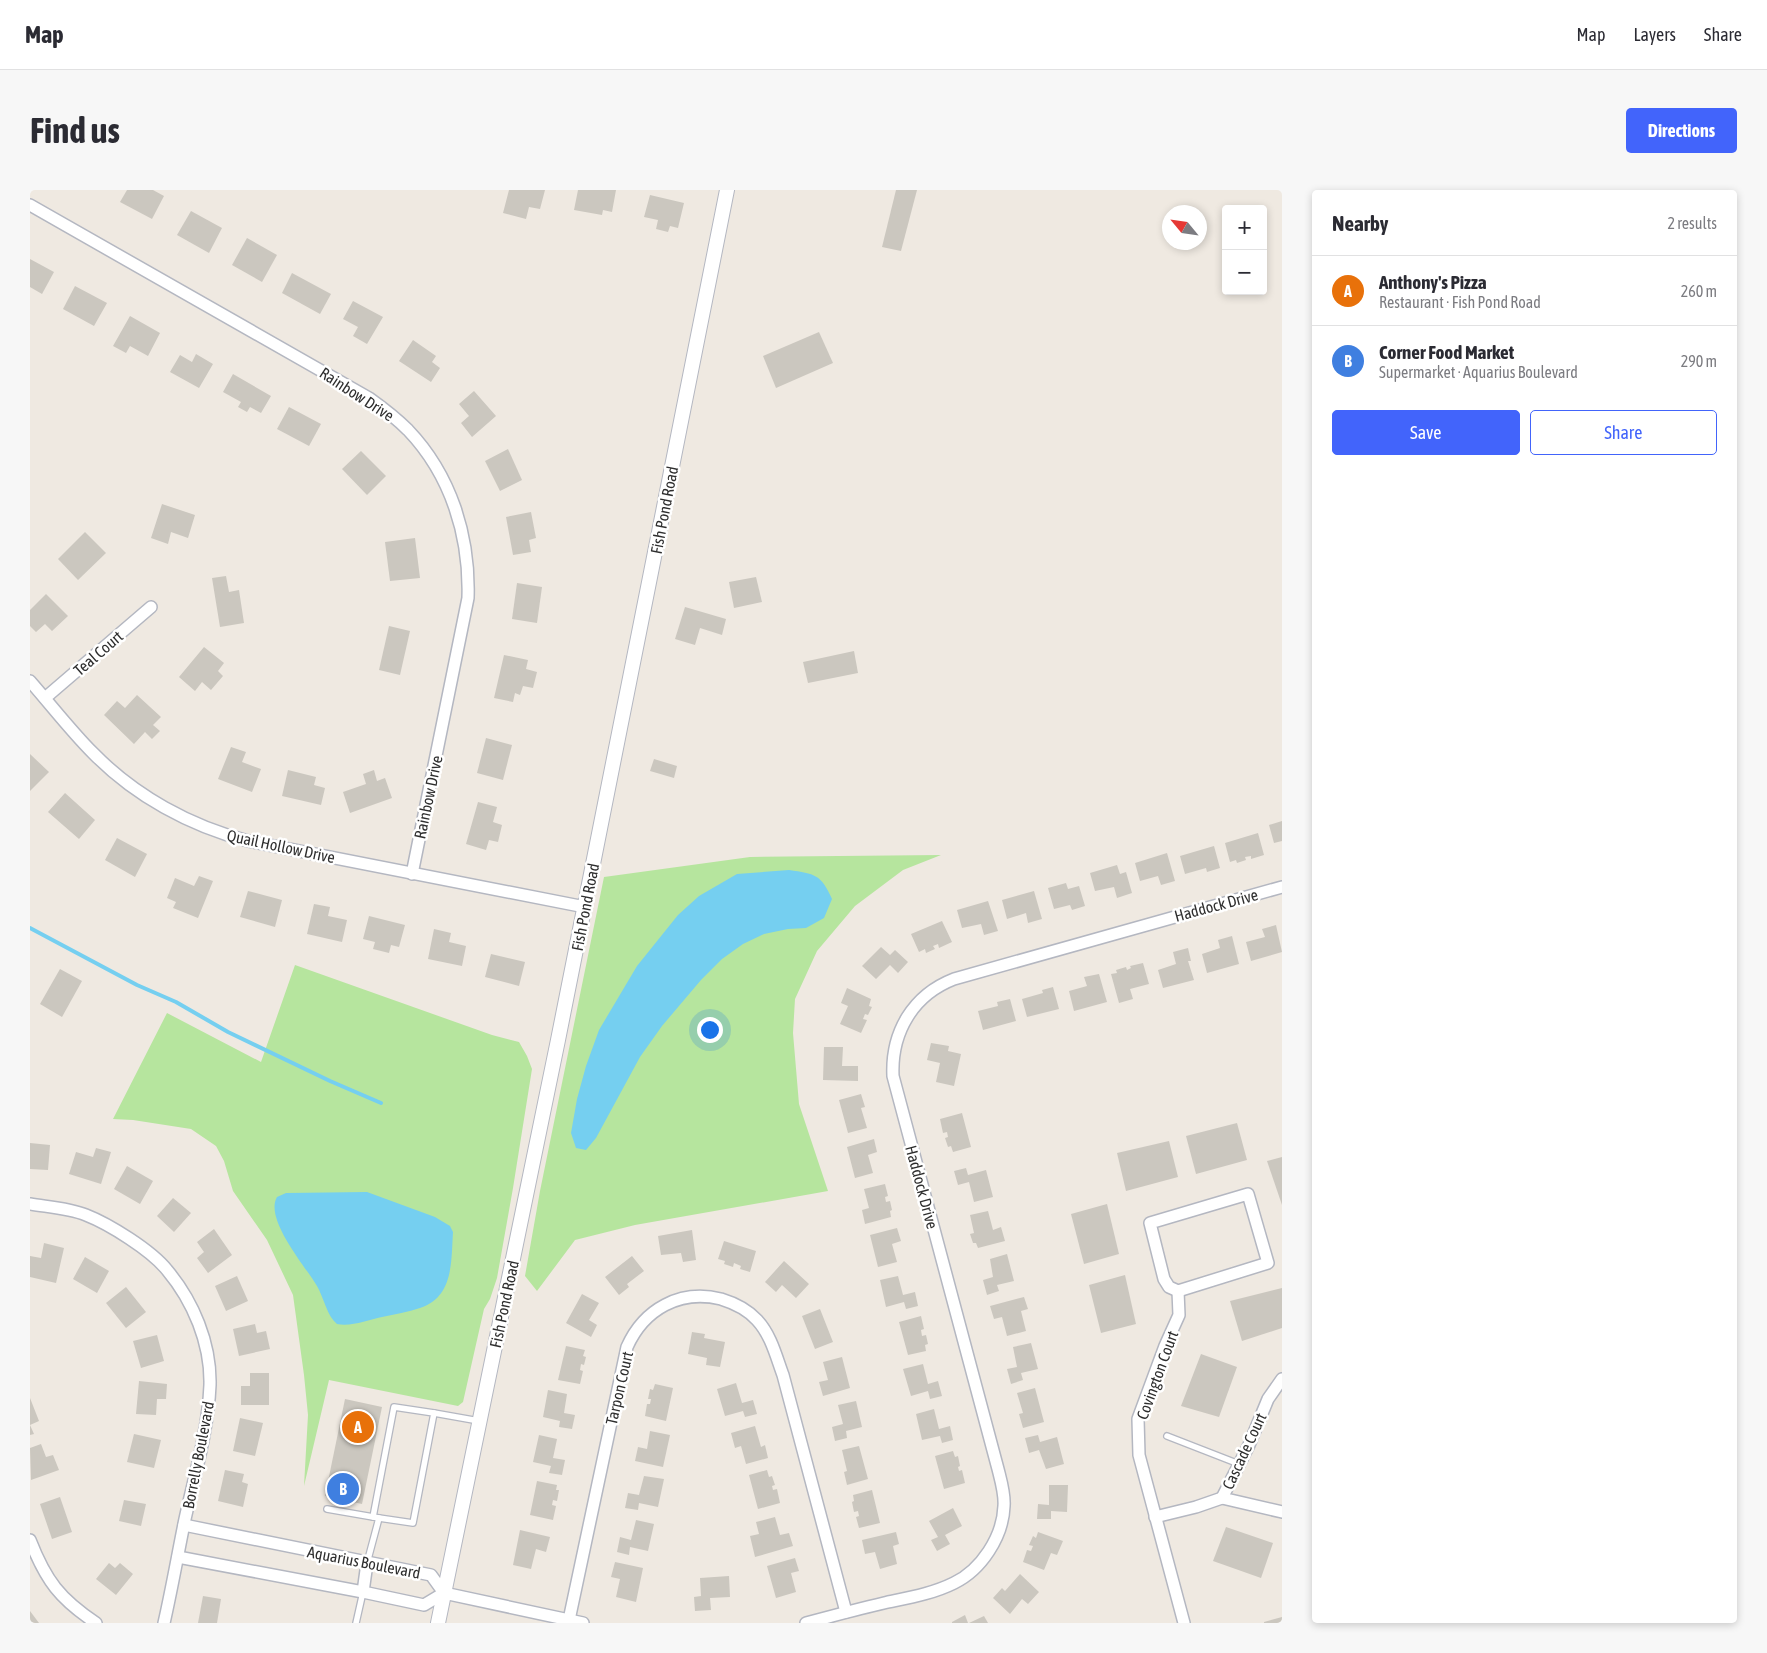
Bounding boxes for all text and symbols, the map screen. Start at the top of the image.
text: Map [25,21,64,48]
text: Map [1576,24,1605,45]
text: Layers [1633,24,1676,45]
text: Share [1704,24,1742,45]
button: Directions [1626,108,1737,153]
text: Find us [30,110,120,150]
north arrow [1162,205,1207,250]
map controls [1222,205,1267,295]
button: + [1222,205,1267,250]
text: Nearby [1332,211,1388,235]
text: 2 results [1667,214,1717,232]
button: − [1222,250,1267,295]
text: Anthony's Pizza [1379,271,1487,293]
text: A [1344,282,1352,300]
text: 260 m [1681,282,1717,300]
text: Restaurant · Fish Pond Road [1379,293,1541,311]
text: Corner Food Market [1379,341,1514,363]
text: B [1344,352,1352,370]
text: 290 m [1681,352,1717,370]
street label: Rainbow Drive [317,363,397,425]
text: Supermarket · Aquarius Boulevard [1379,363,1578,381]
button: Save [1332,410,1520,455]
button: Share [1530,410,1717,455]
street label: Fish Pond Road [647,465,681,555]
street label: Teal Court [70,627,126,679]
street label: Rainbow Drive [410,754,446,840]
street label: Quail Hollow Drive [225,826,337,866]
street label: Fish Pond Road [568,862,602,952]
street label: Haddock Drive [1172,885,1260,925]
your location [697,1017,723,1043]
street label: Haddock Drive [902,1143,942,1231]
street label: Fish Pond Road [486,1259,522,1349]
street label: Covington Court [1133,1328,1182,1422]
street label: Tarpon Court [602,1349,637,1427]
street label: Borrelly Boulevard [179,1400,218,1510]
pin: A [342,1408,374,1446]
street label: Cascade Court [1218,1410,1270,1492]
pin: B [327,1470,359,1508]
street label: Aquarius Boulevard [306,1542,422,1583]

